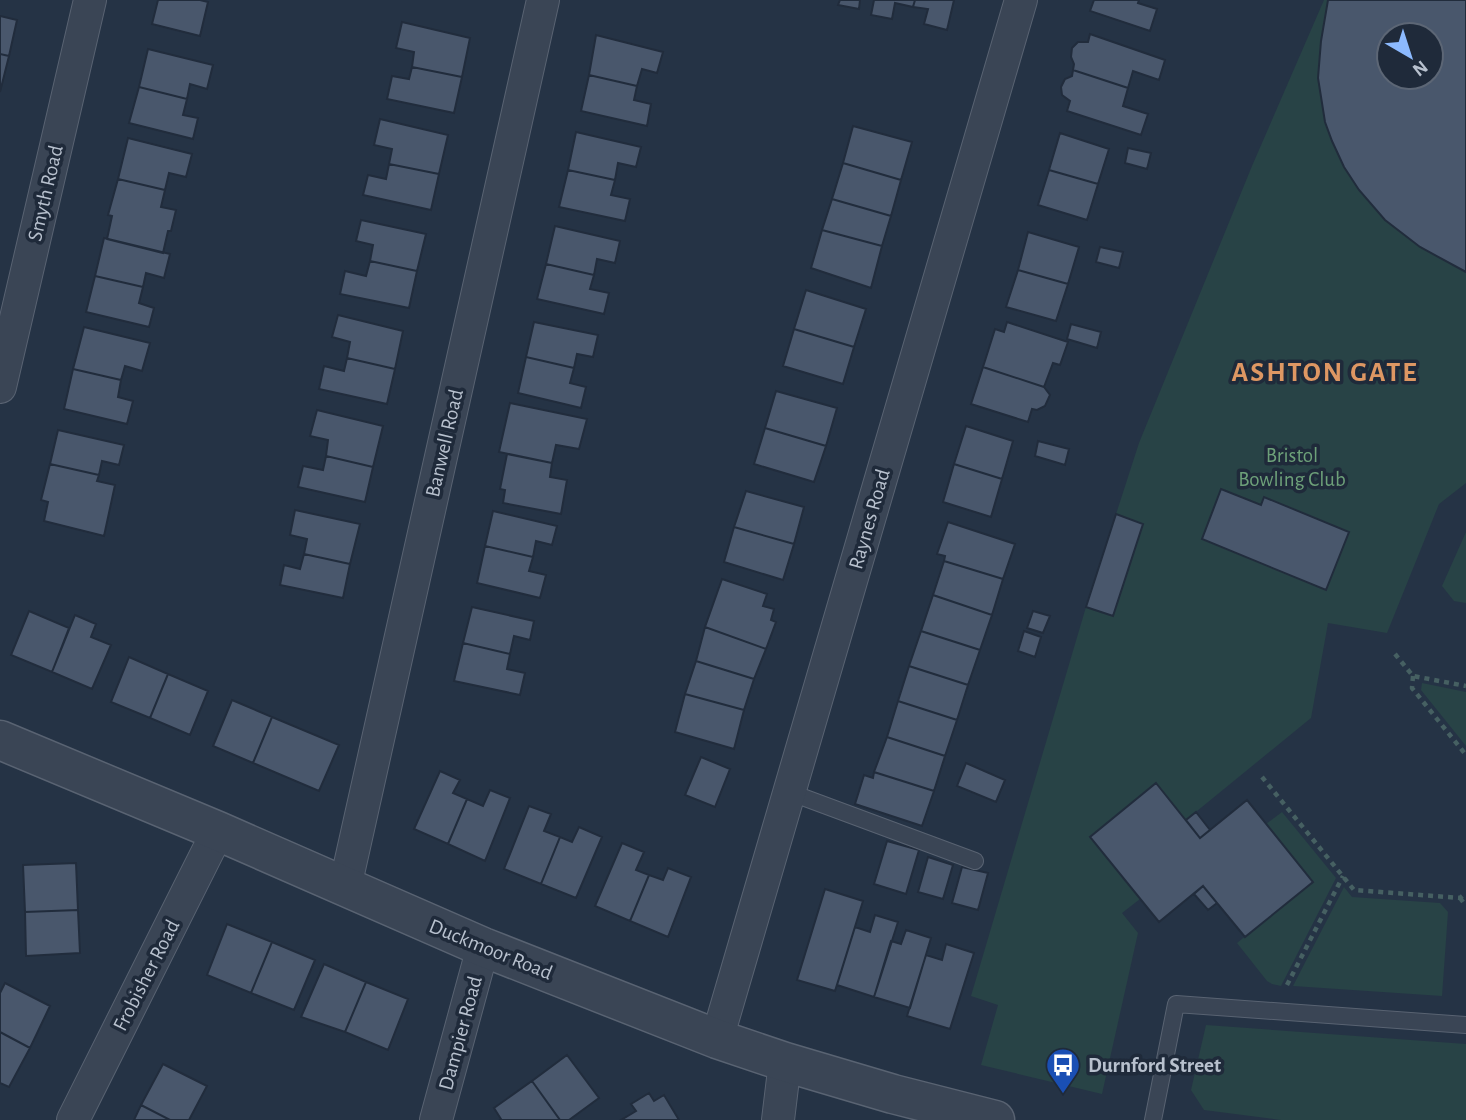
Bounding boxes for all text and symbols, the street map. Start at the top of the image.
north arrow [1375,21,1445,91]
text: N [1409,57,1431,80]
street label: Smyth Road [24,143,67,243]
district label: ASHTON GATE [1232,359,1418,387]
street label: Banwell Road [422,387,467,499]
park label: Bristol Bowling Club [1238,445,1346,490]
street label: Raynes Road [845,467,894,572]
street label: Duckmoor Road [426,915,556,984]
street label: Frobisher Road [109,916,183,1034]
street label: Dampier Road [435,974,486,1093]
bus stop icon: Durnford Street [1044,1046,1082,1095]
place label: Durnford Street [1088,1055,1221,1076]

